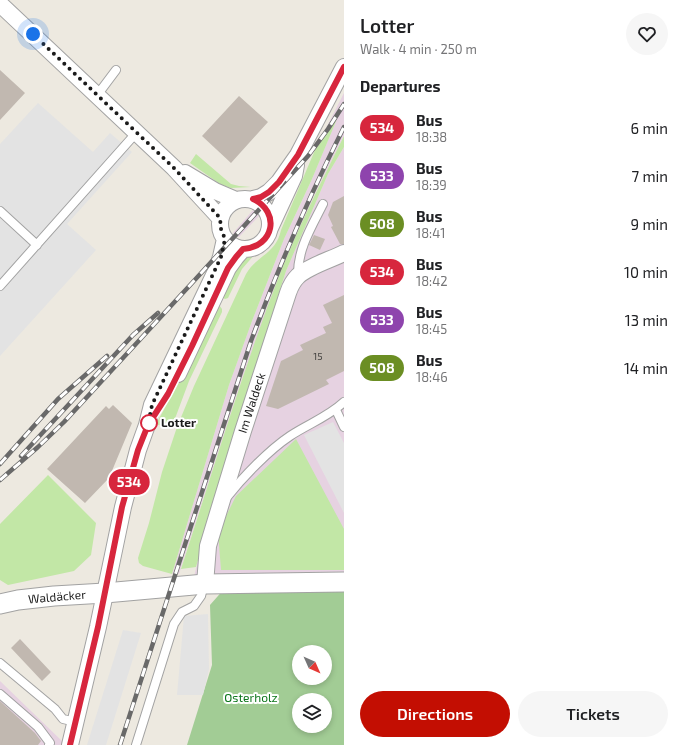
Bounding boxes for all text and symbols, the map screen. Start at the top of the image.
button: heart [626,13,668,55]
text: Lotter [360,14,414,37]
your location [23,24,43,44]
text: Walk · 4 min · 250 m [360,41,477,57]
text: Departures [360,77,440,95]
text: Bus [416,111,442,129]
text: 534 [370,119,394,136]
text: 6 min [630,119,668,137]
text: 18:38 [416,129,447,145]
text: Bus [416,159,442,177]
text: 533 [370,167,394,184]
text: 7 min [631,167,668,185]
text: 18:39 [416,177,447,193]
text: Bus [416,207,442,225]
text: 508 [369,215,395,232]
text: 9 min [630,215,668,233]
text: 18:41 [416,225,445,241]
text: Bus [416,255,442,273]
text: 534 [370,263,394,280]
text: 10 min [624,263,668,281]
text: 18:42 [416,273,447,289]
text: Bus [416,303,442,321]
text: 533 [370,311,394,328]
text: 13 min [625,311,668,329]
text: 18:45 [416,321,447,337]
house number: 15 [313,350,323,362]
text: Bus [416,351,442,369]
text: 508 [369,359,395,376]
text: 14 min [624,359,668,377]
text: 18:46 [416,369,448,385]
street label: Im Waldeck [235,371,267,435]
marker: Lotter [140,414,158,432]
place label: Lotter [161,415,196,429]
line badge: 534 [106,469,152,495]
text: 534 [117,473,141,490]
street label: Waldäcker [27,586,87,606]
north arrow [292,645,332,685]
map controls [292,645,332,733]
park label: Osterholz [224,690,278,704]
button: Directions [360,691,510,737]
button: Tickets [518,691,668,737]
button: layers [292,693,332,733]

